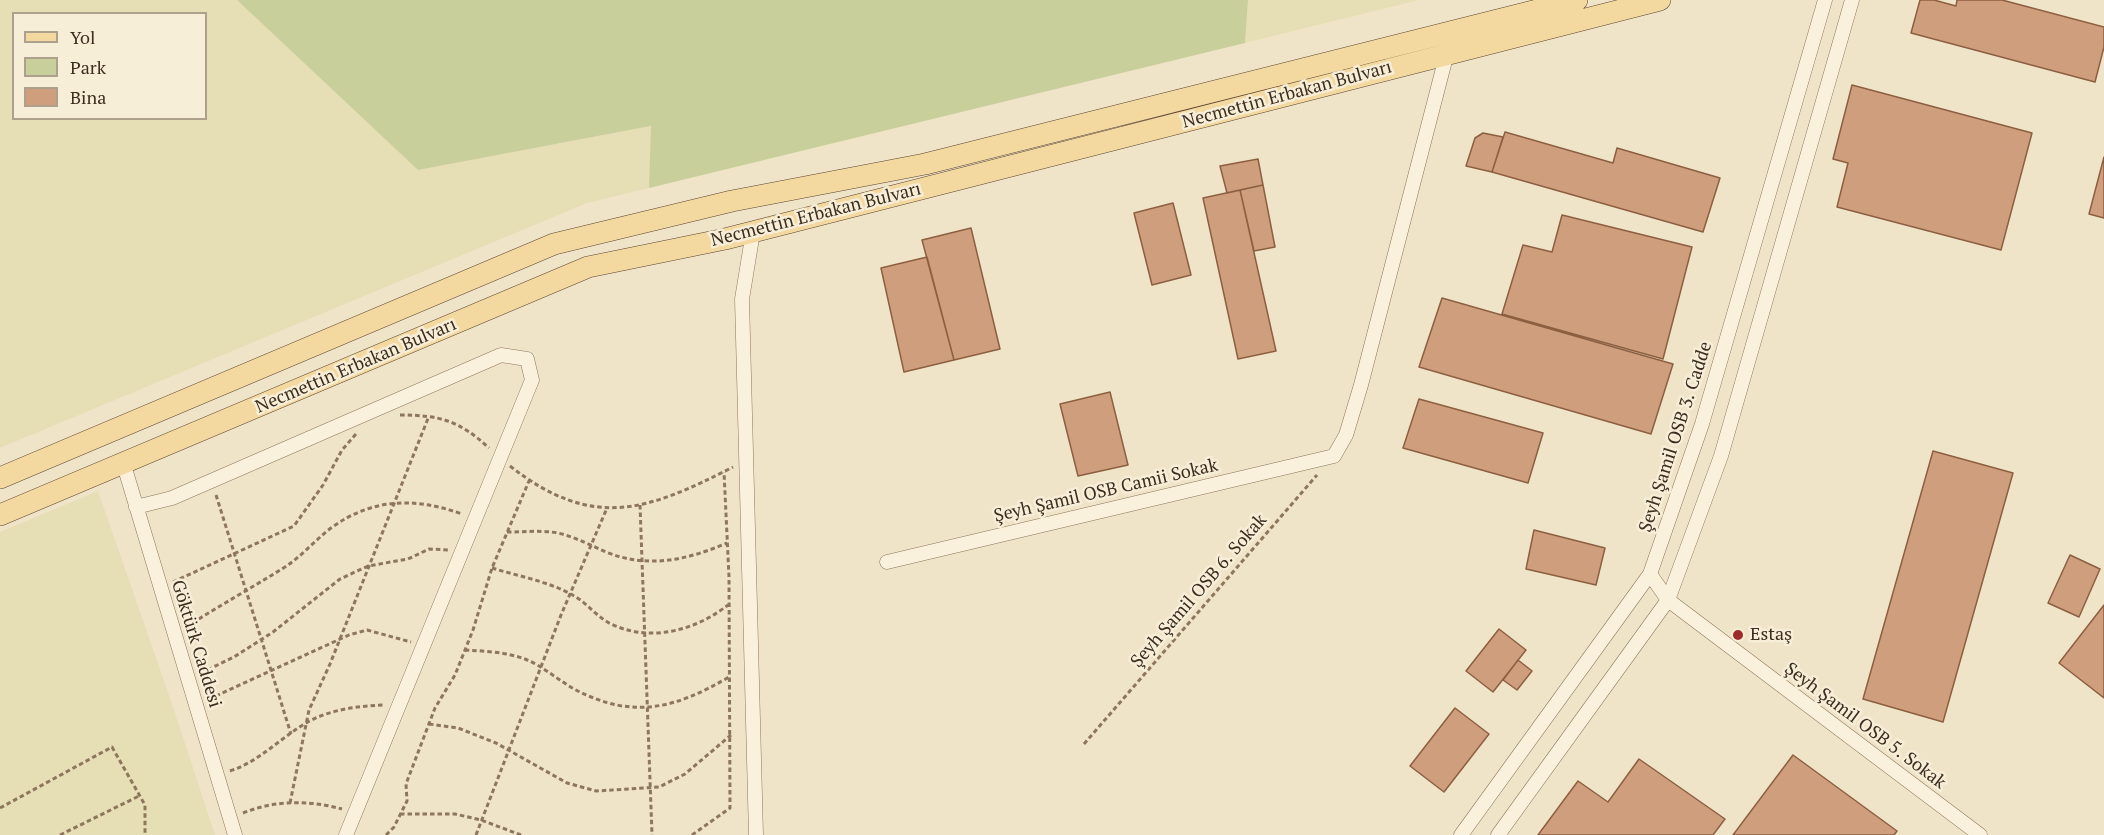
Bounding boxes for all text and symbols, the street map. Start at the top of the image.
legend [12,12,207,120]
text: Yol [70,25,95,49]
text: Park [70,55,106,79]
street label: Necmettin Erbakan Bulvarı [1180,57,1394,133]
text: Bina [70,85,106,109]
street label: Necmettin Erbakan Bulvarı [709,178,923,252]
street label: Necmettin Erbakan Bulvarı [252,314,460,418]
street label: Şeyh Şamil OSB 3. Cadde [1635,339,1717,535]
street label: Şeyh Şamil OSB Camii Sokak [992,455,1220,527]
street label: Şeyh Şamil OSB 6. Sokak [1126,510,1272,672]
street label: Göktürk Caddesi [166,578,226,710]
place label: Estaş [1750,624,1792,646]
marker: Estaş [1731,628,1745,642]
street label: Şeyh Şamil OSB 5. Sokak [1780,658,1950,794]

